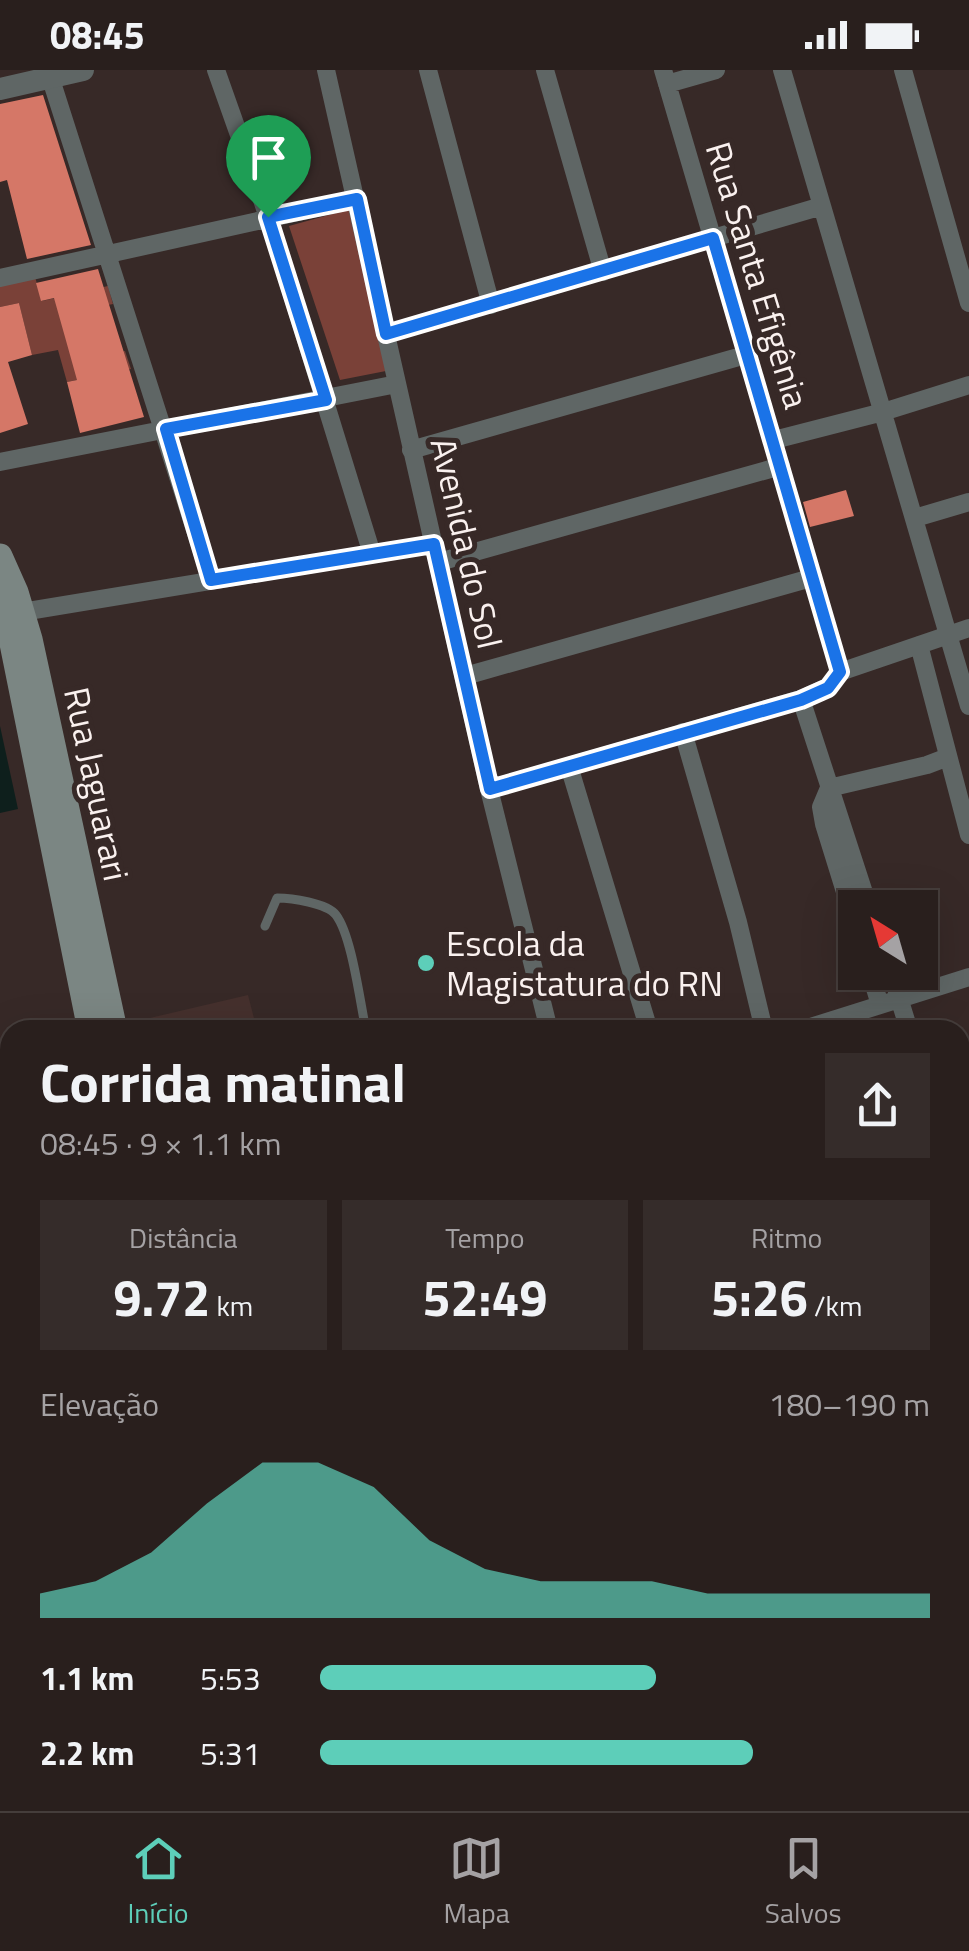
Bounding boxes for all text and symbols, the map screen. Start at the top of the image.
text: 08:45 [50,6,145,64]
pin [226,115,311,218]
icon: arrive [241,130,296,185]
street label: Rua Santa Efigênia [692,135,824,415]
street label: Avenida do Sol [417,432,517,654]
street label: Rua Jaguarari [50,682,144,886]
north arrow [838,890,938,990]
map controls [838,890,938,990]
place label: Escola da Magistatura do RN [446,916,723,1010]
marker: Escola da Magistatura do RN [415,952,437,974]
text: Corrida matinal [40,1040,406,1123]
button: share [825,1053,930,1158]
text: 08:45 · 9 × 1.1 km [40,1119,281,1167]
text: Distância [129,1216,238,1259]
text: Tempo [445,1216,525,1259]
text: Ritmo [751,1216,822,1259]
text: 9.72 [113,1259,210,1335]
text: 52:49 [423,1259,547,1335]
text: 5:26 [711,1259,808,1335]
text: km [210,1284,253,1327]
text: /km [808,1284,862,1327]
text: Elevação [40,1380,159,1428]
text: 180–190 m [768,1380,930,1428]
text: 1.1 km [40,1654,134,1702]
text: 5:53 [200,1654,261,1702]
text: 2.2 km [40,1729,134,1777]
text: 5:31 [200,1729,261,1777]
tab: Início [127,1831,189,1934]
tab: Mapa [444,1831,510,1934]
tab: Salvos [765,1831,842,1934]

